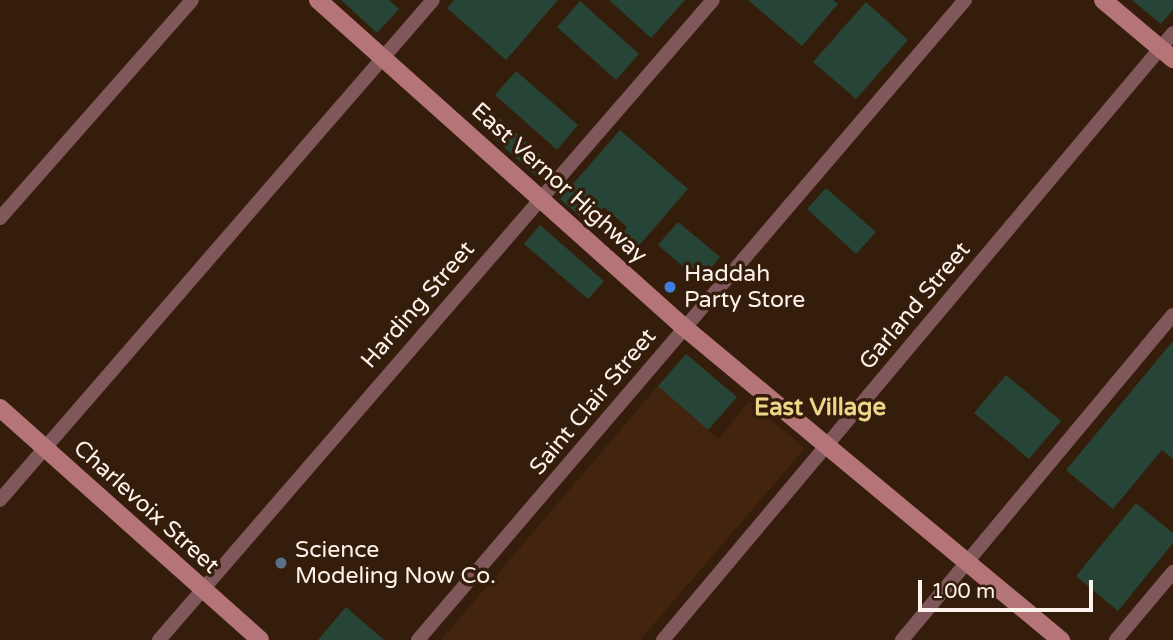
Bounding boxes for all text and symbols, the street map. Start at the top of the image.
street label: East Vernor Highway [466,97,652,269]
street label: Harding Street [355,236,481,374]
street label: Garland Street [854,237,976,375]
place label: Haddah Party Store [684,260,805,314]
marker: Haddah Party Store [662,279,678,295]
street label: Saint Clair Street [524,323,662,481]
district label: East Village [754,394,886,422]
street label: Charlevoix Street [68,434,224,580]
place label: Science Modeling Now Co. [295,536,496,590]
marker: Science Modeling Now Co. [273,555,289,571]
scale bar [921,566,1096,610]
text: 100 m [931,579,995,604]

